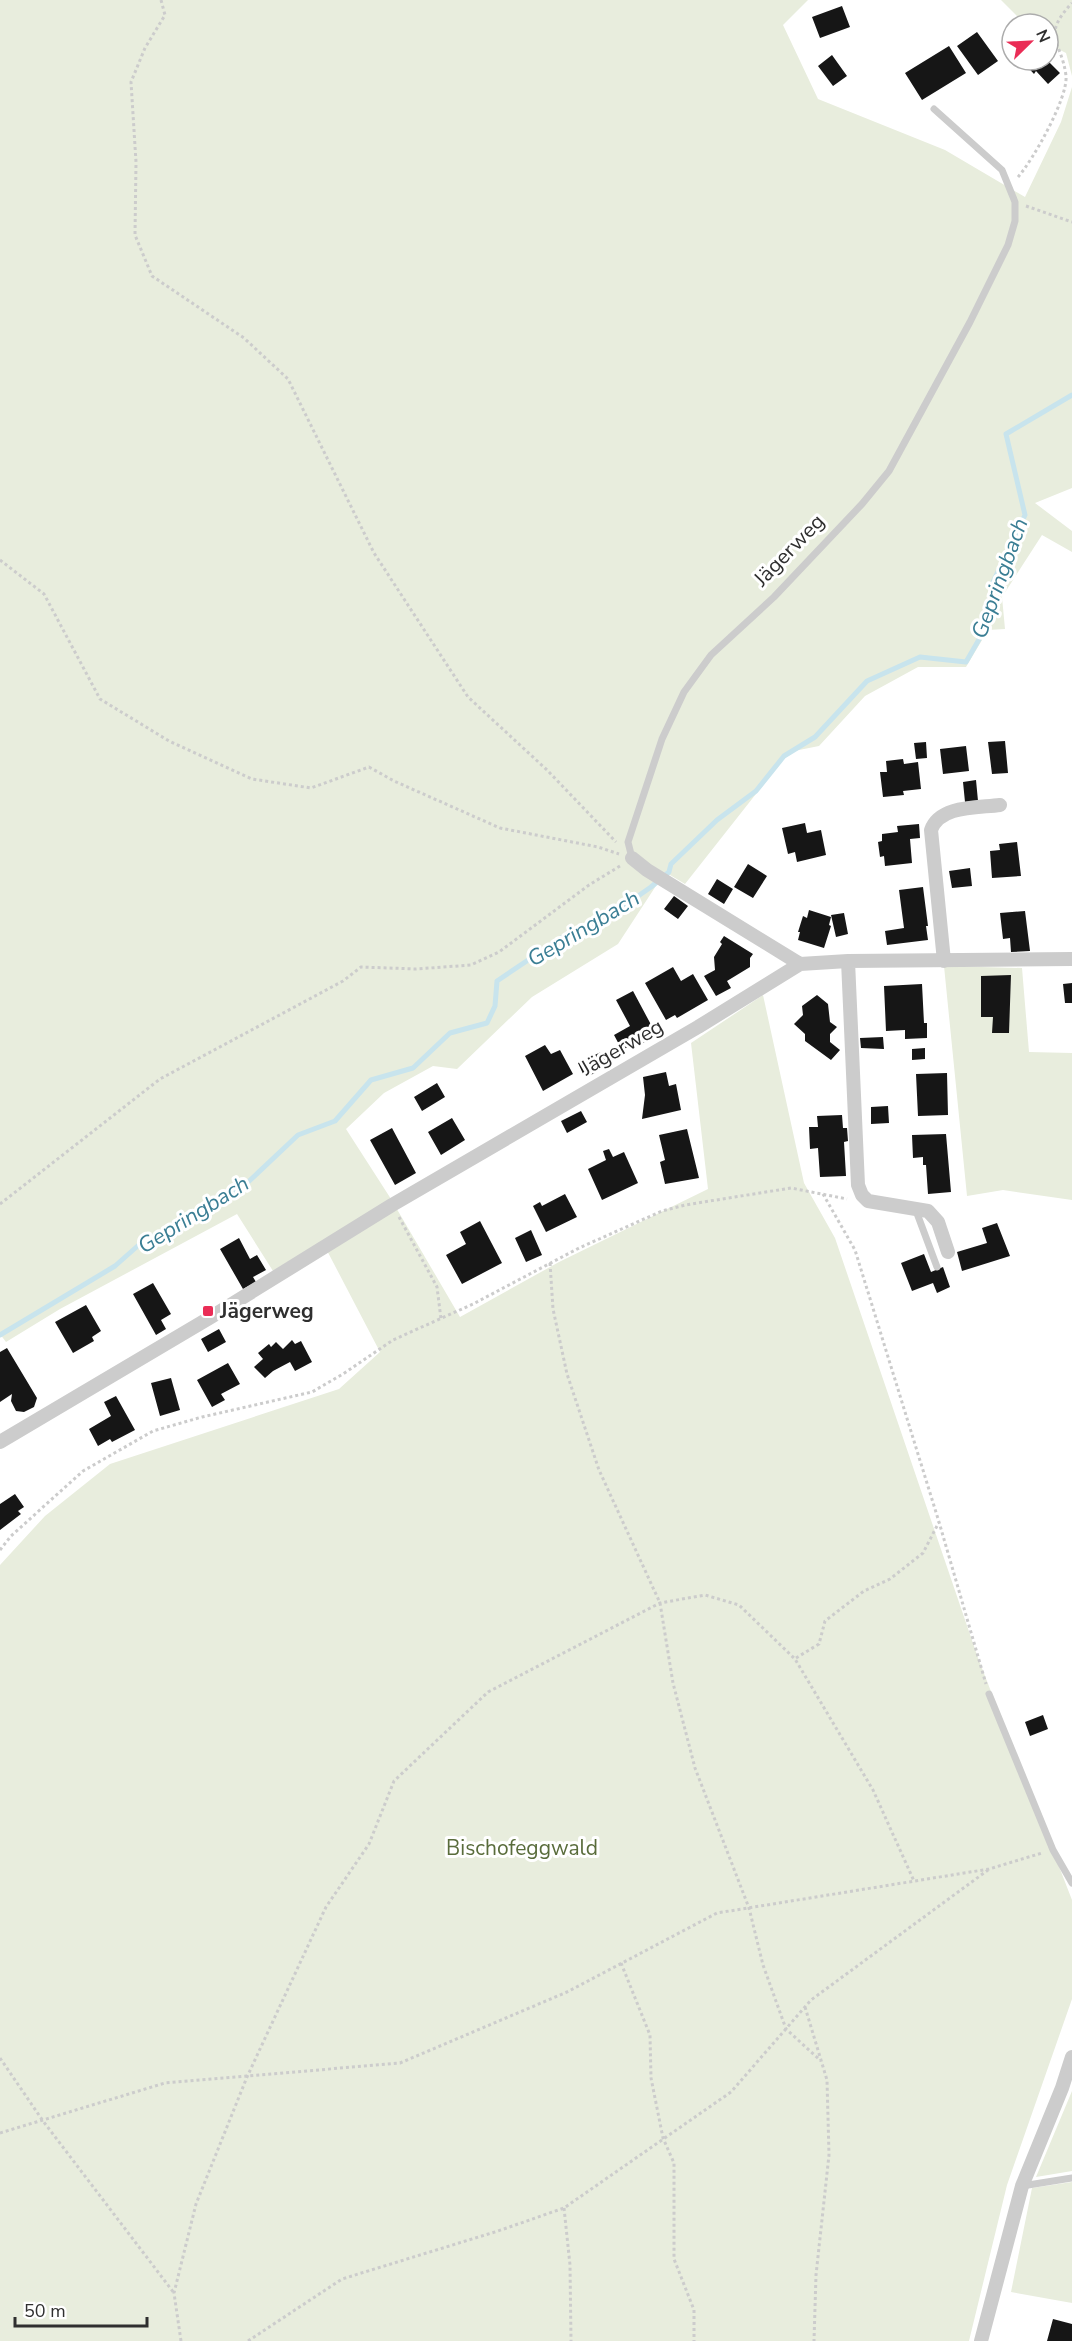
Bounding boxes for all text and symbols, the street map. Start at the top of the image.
north arrow [1000,12,1060,72]
text: N [1030,26,1055,46]
street label: Jägerweg [747,508,831,593]
water label: Gepringbach [964,514,1036,643]
water label: Gepringbach [522,884,645,974]
street label: Jägerweg [575,1012,668,1082]
water label: Gepringbach [132,1169,255,1261]
place label: Jägerweg [219,1297,314,1325]
marker: Jägerweg [201,1304,215,1318]
park label: Bischofeggwald [446,1834,598,1862]
scale bar [15,2290,147,2328]
text: 50 m [24,2299,66,2323]

